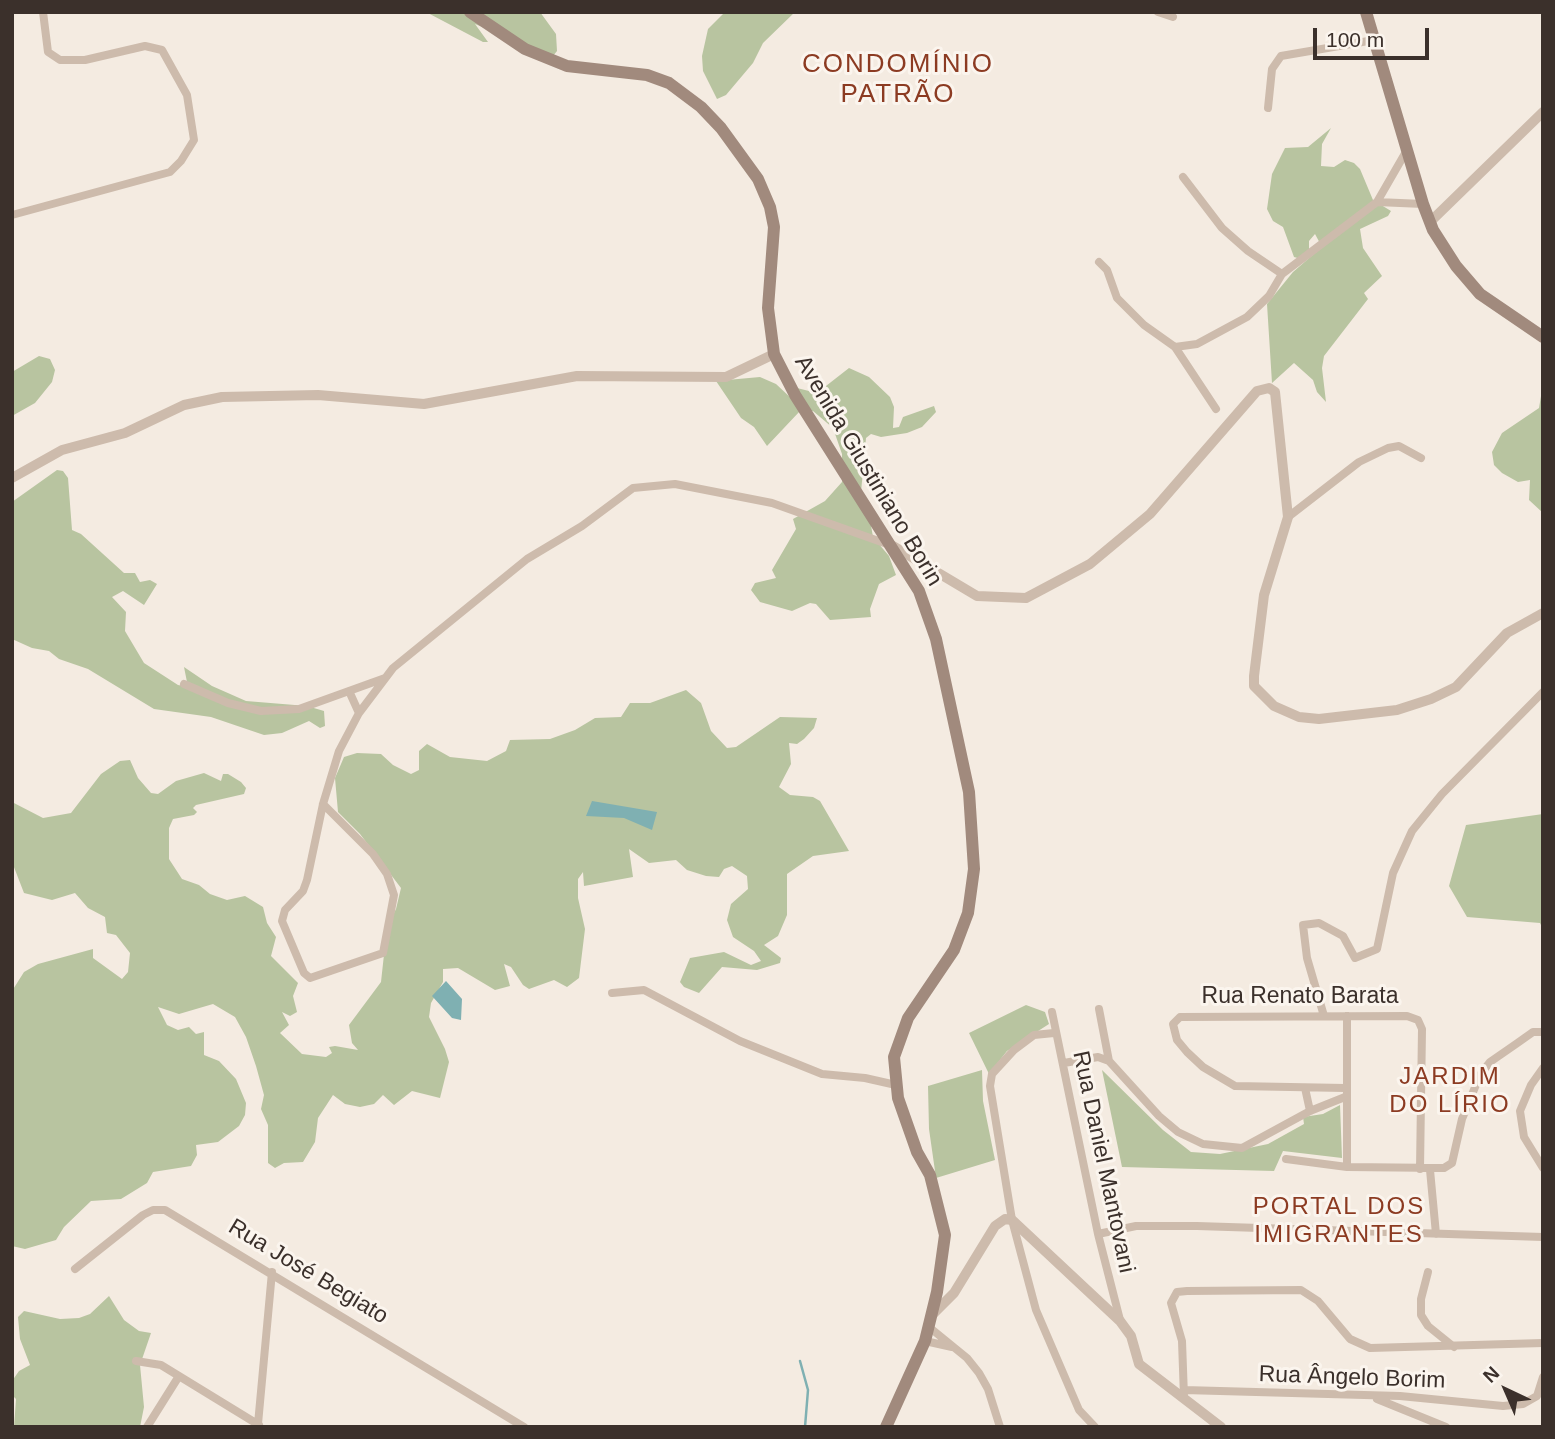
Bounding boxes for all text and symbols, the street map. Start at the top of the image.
scale bar [1317,14,1432,58]
text: 100 m [1326,28,1384,51]
district label: CONDOMÍNIO PATRÃO [803,49,993,110]
street label: Avenida Giustiniano Borin [788,351,948,591]
street label: Rua Renato Barata [1202,983,1398,1011]
street label: Rua Daniel Mantovani [1066,1048,1140,1276]
district label: JARDIM DO LÍRIO [1390,1063,1510,1119]
district label: PORTAL DOS IMIGRANTES [1254,1193,1424,1249]
street label: Rua José Begiato [223,1213,393,1331]
north arrow [1471,1355,1541,1425]
street label: Rua Ângelo Borim [1258,1361,1446,1395]
text: N [1479,1362,1503,1387]

